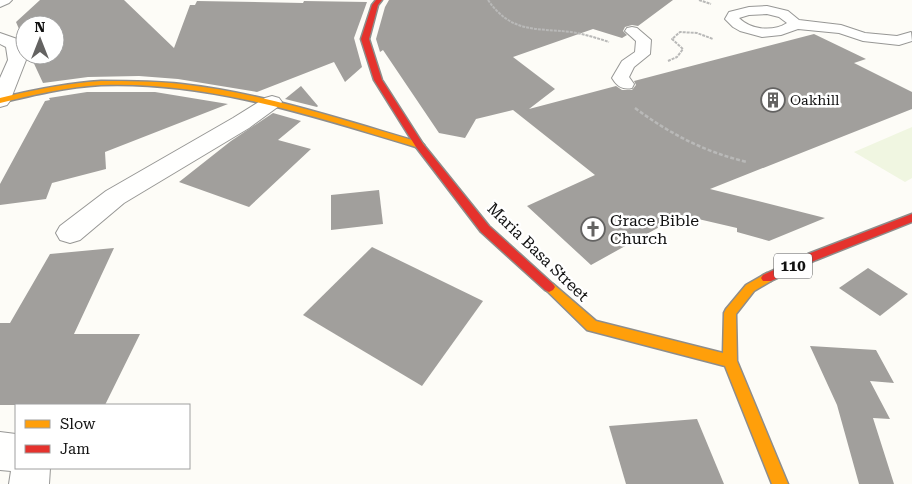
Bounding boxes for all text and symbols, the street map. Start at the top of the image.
north arrow [15,15,65,65]
text: N [35,19,46,35]
building icon: Oakhill [760,87,786,113]
place label: Oakhill [790,92,840,108]
street label: Maria Basa Street [483,199,593,305]
place label: Grace Bible Church [610,211,699,248]
church icon: Grace Bible Church [580,216,606,242]
road number: 110 [774,254,812,278]
legend [15,404,190,469]
text: Slow [60,415,96,433]
text: Jam [60,440,90,458]

